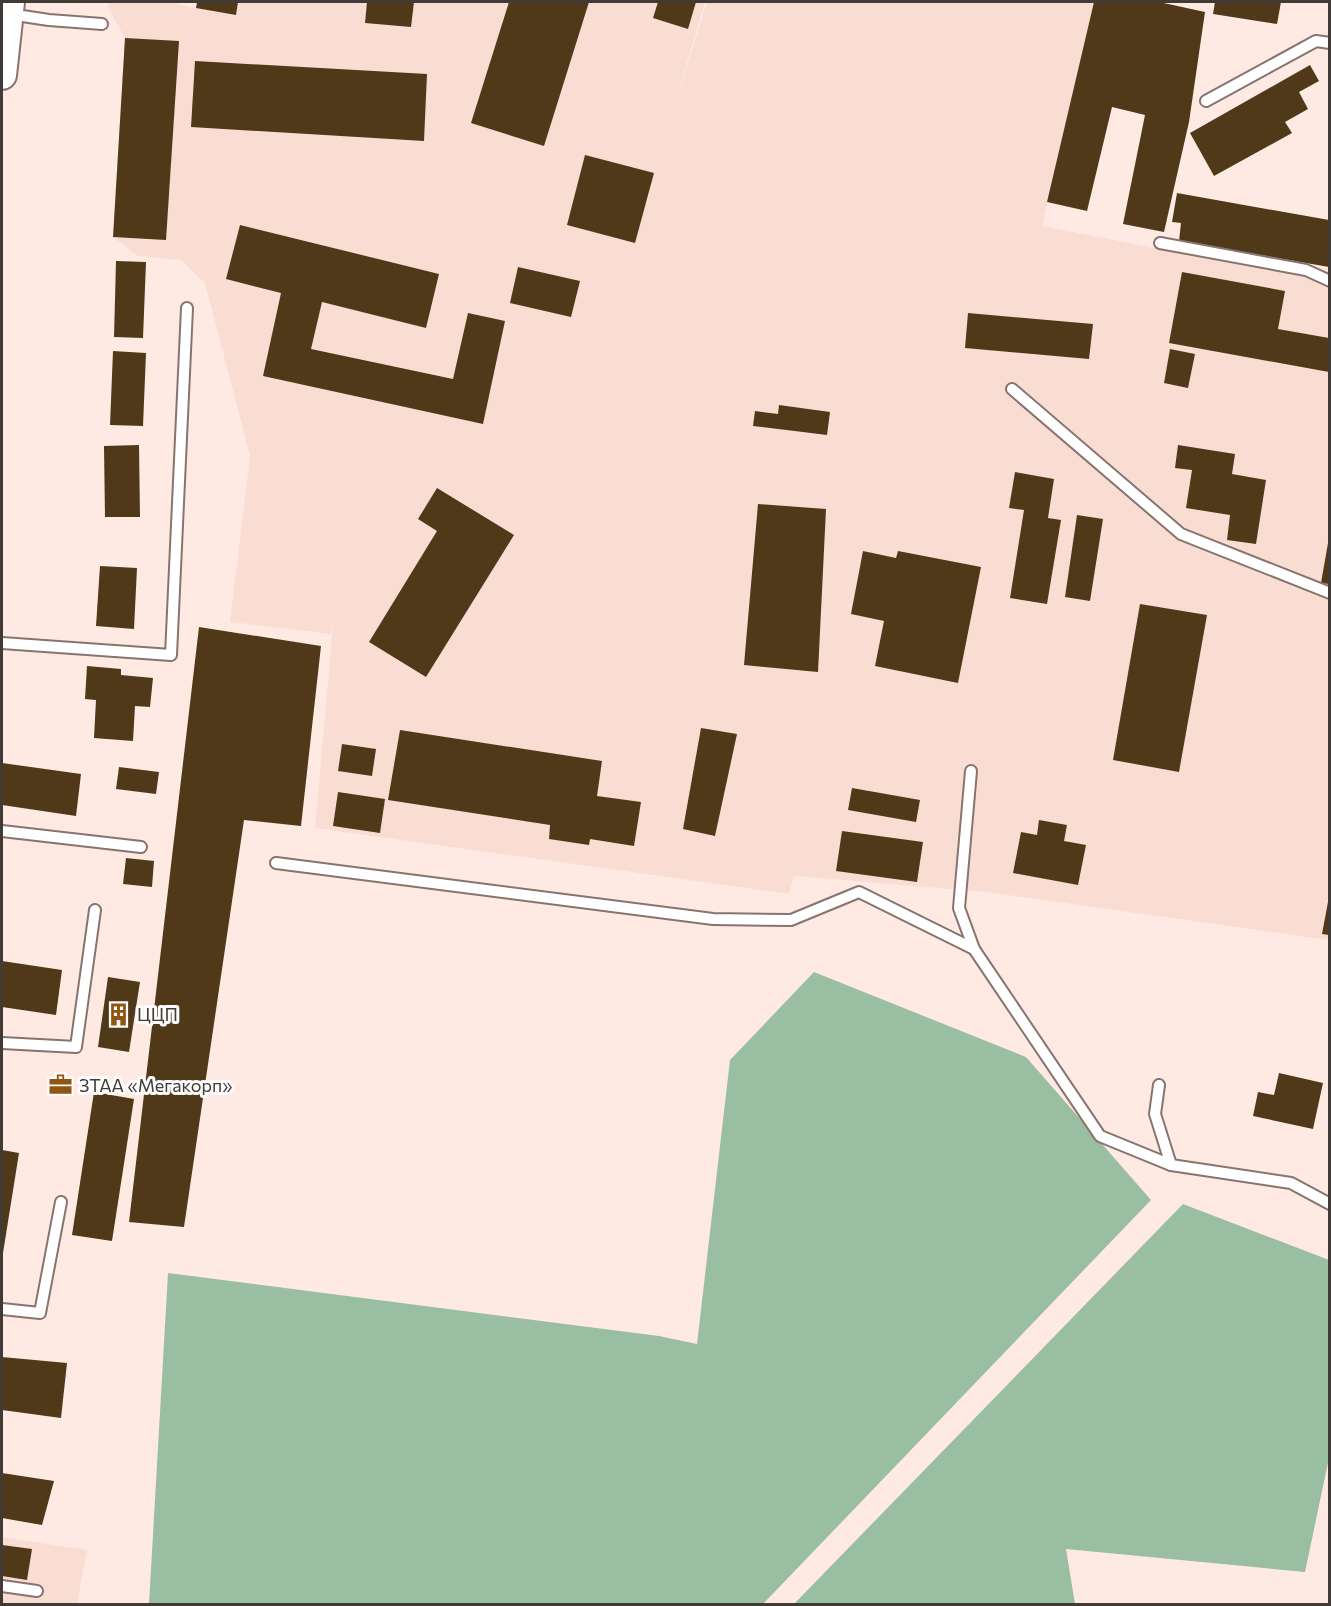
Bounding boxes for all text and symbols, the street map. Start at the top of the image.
building icon: ЦЦП [106,1001,132,1027]
place label: ЦЦП [137,1003,178,1025]
office icon: ЗТАА «Мегакорп» [48,1072,74,1098]
place label: ЗТАА «Мегакорп» [79,1074,233,1096]

